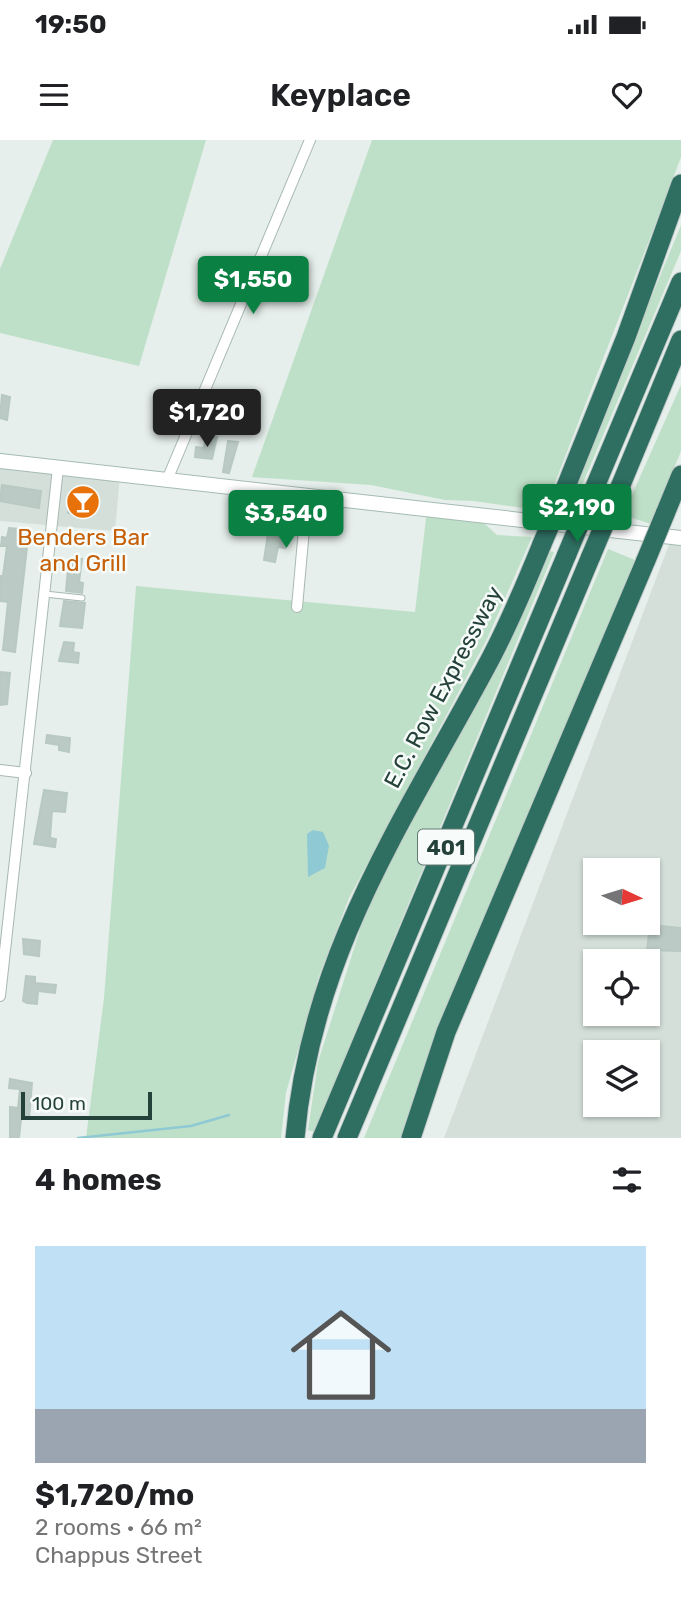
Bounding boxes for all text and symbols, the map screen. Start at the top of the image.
text: 19:50 [35,9,107,40]
icon: menu [35,76,73,114]
text: Keyplace [270,76,411,114]
icon: heart [608,76,646,114]
pin: $1,550 [196,256,310,316]
text: $1,550 [214,265,292,293]
pin: $1,720 [150,390,264,449]
text: $1,720 [169,398,245,426]
bar icon: Benders Bar and Grill [64,483,102,521]
pin: $2,190 [520,484,634,544]
pin: $3,540 [229,490,343,550]
text: $2,190 [538,493,616,521]
text: $3,540 [244,499,328,527]
place label: Benders Bar and Grill [17,523,149,577]
street label: E.C. Row Expressway [378,581,508,793]
road number: 401 [418,830,474,864]
north arrow [583,858,660,934]
map controls [583,858,660,1117]
button: locate [583,949,660,1026]
button: layers [583,1040,660,1117]
scale bar [21,1089,152,1121]
text: 100 m [32,1092,86,1115]
icon: filters [608,1161,646,1199]
text: 4 homes [35,1162,162,1198]
icon: home [278,1292,404,1418]
text: $1,720/mo [35,1477,194,1513]
text: 2 rooms · 66 m² [35,1513,202,1541]
text: Chappus Street [35,1541,202,1569]

